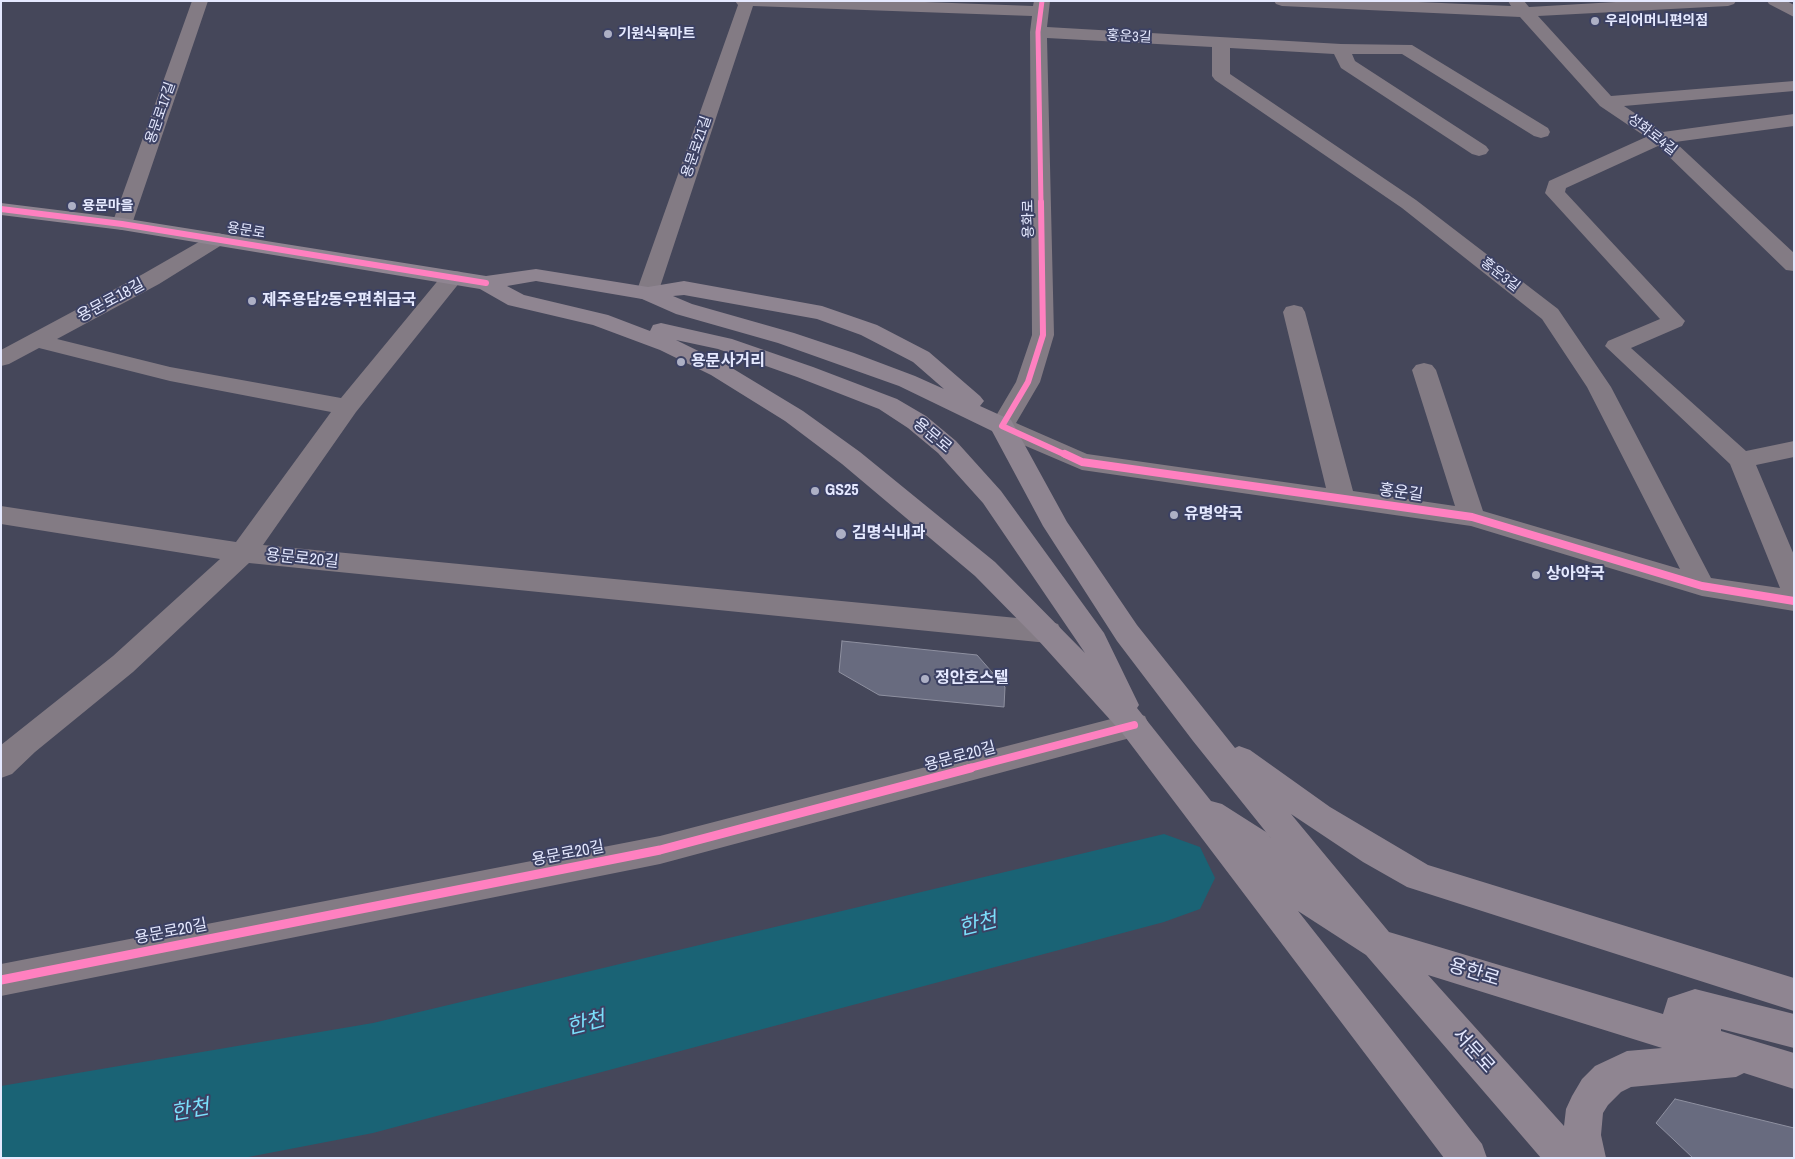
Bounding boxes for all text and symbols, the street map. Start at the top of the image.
place label: 우리어머니편의점 [1605,13,1708,29]
marker: 우리어머니편의점 [1589,15,1601,27]
place label: 기원식육마트 [618,26,695,42]
street label: 홍운3길 [1106,27,1152,47]
marker: 기원식육마트 [602,28,614,40]
street label: 용문로17길 [143,80,179,146]
street label: 성화로4길 [1624,111,1680,159]
street label: 용문로21길 [679,114,715,180]
place label: 용문마을 [82,198,134,214]
marker: 용문마을 [66,200,78,212]
street label: 용화로 [1020,200,1038,238]
street label: 용문로 [226,220,266,242]
street label: 홍운3길 [1477,255,1523,295]
street label: 용문로18길 [74,275,148,327]
place label: 제주용담2동우편취급국 [262,291,416,311]
marker: 제주용담2동우편취급국 [246,295,258,307]
place label: 용문사거리 [691,352,765,372]
marker: 용문사거리 [675,356,687,368]
street label: 용문로 [909,414,955,458]
street label: 홍운길 [1378,480,1424,506]
place label: GS25 [825,481,859,501]
marker: GS25 [809,485,821,497]
place label: 유명약국 [1184,505,1243,525]
marker: 유명약국 [1168,509,1180,521]
place label: 김명식내과 [852,524,926,544]
marker: 김명식내과 [834,527,848,541]
street label: 용문로20길 [264,546,340,572]
place label: 상아약국 [1546,565,1605,585]
marker: 상아약국 [1530,569,1542,581]
place label: 정안호스텔 [935,669,1009,689]
marker: 정안호스텔 [919,673,931,685]
street label: 용문로20길 [922,738,998,776]
street label: 용문로20길 [530,838,606,870]
water label: 한천 [956,908,1000,942]
street label: 용문로20길 [133,916,209,948]
street label: 용한로 [1446,954,1502,992]
water label: 한천 [564,1007,608,1041]
street label: 서문로 [1447,1024,1499,1078]
water label: 한천 [169,1095,211,1127]

